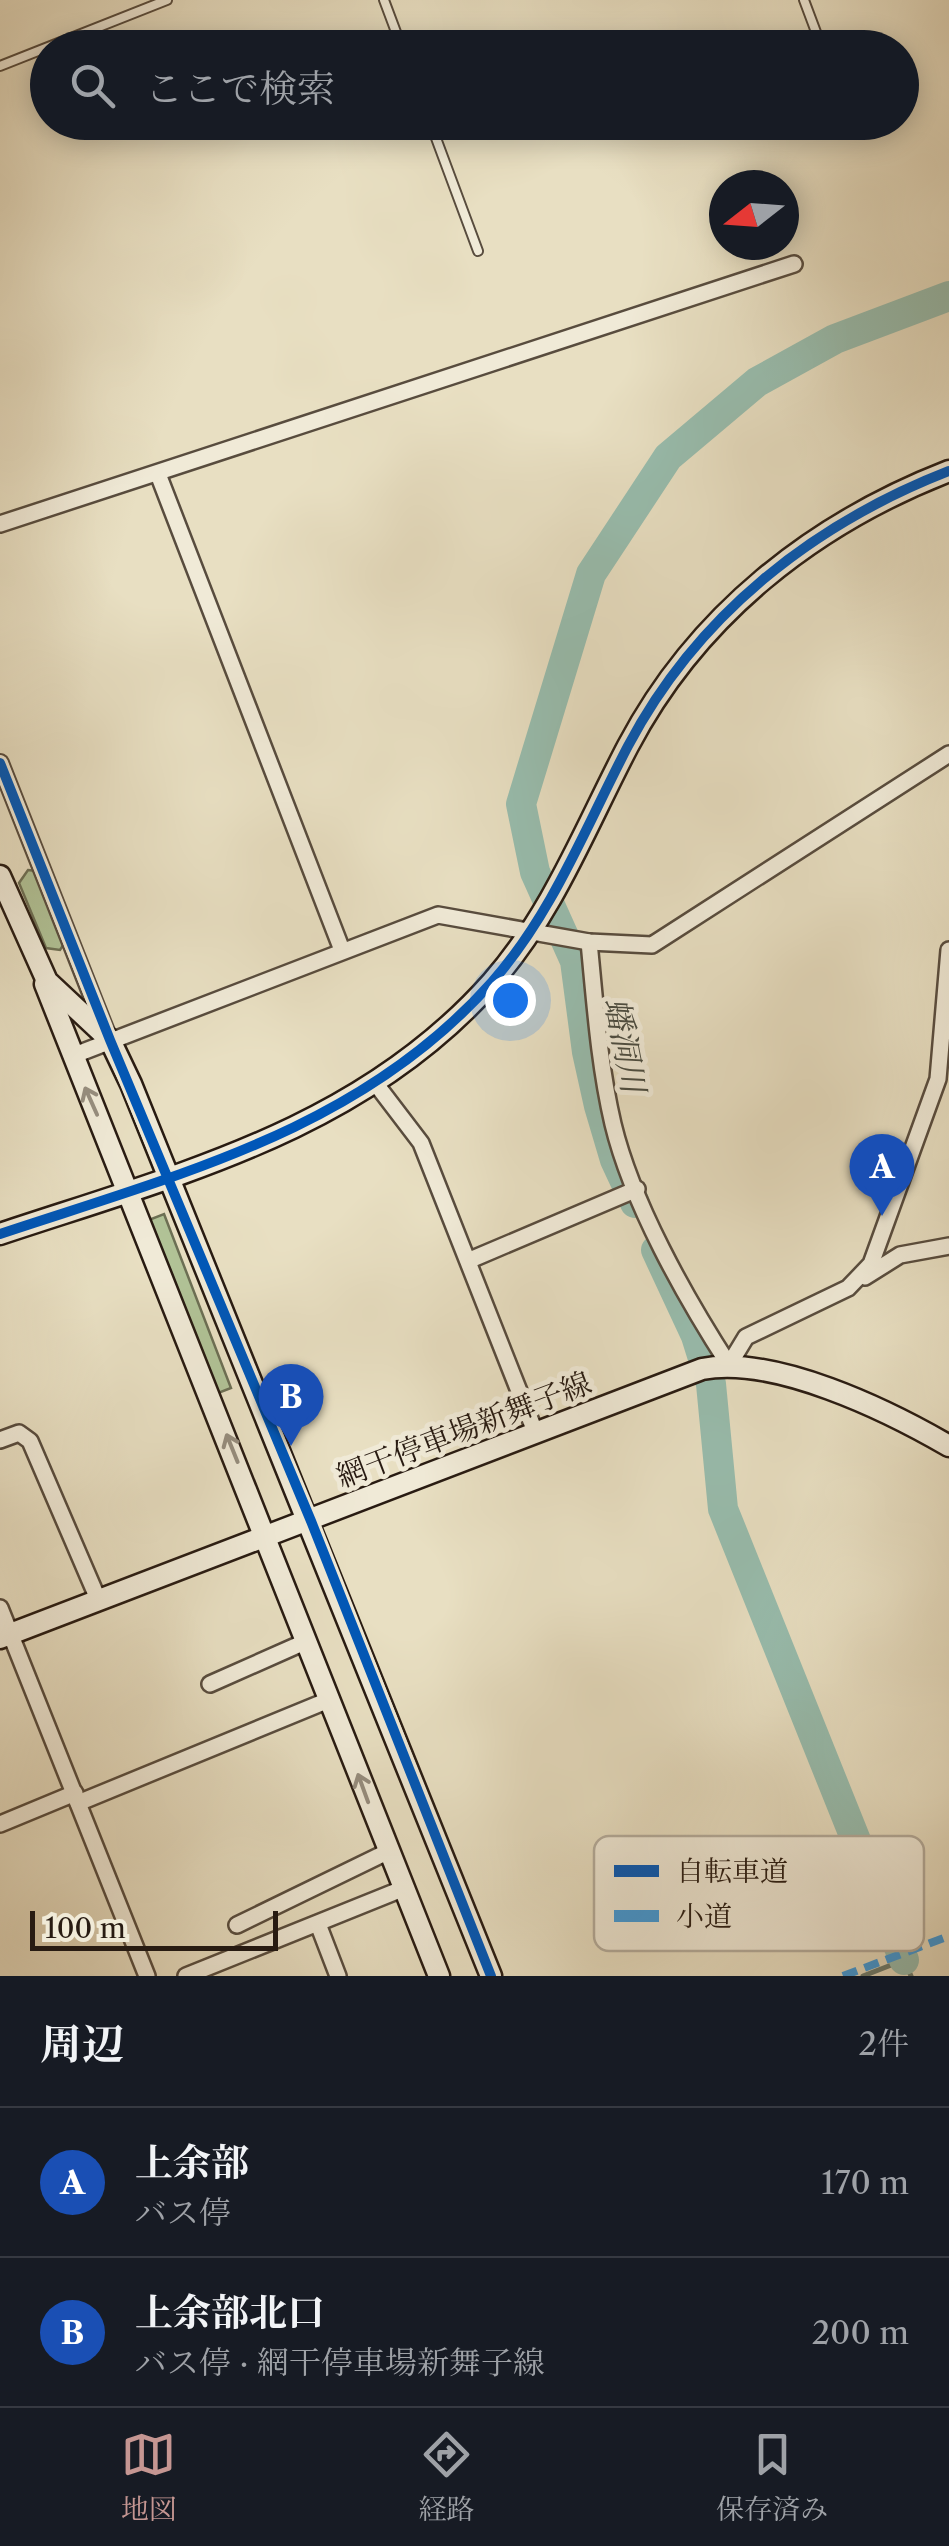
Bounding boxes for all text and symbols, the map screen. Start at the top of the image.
search box [30,30,919,140]
icon: search [65,58,120,113]
text: ここで検索 [145,65,335,112]
north arrow [709,170,799,260]
your location [485,975,536,1026]
water label: 蟠洞川 [597,994,654,1099]
one-way arrow [81,1086,99,1117]
pin: A [850,1134,914,1216]
pin: B [258,1364,324,1446]
street label: 網干停車場新舞子線 [331,1364,596,1495]
one-way arrow [222,1433,240,1464]
one-way arrow [353,1774,371,1805]
legend [594,1836,924,1951]
text: 自転車道 [676,1854,788,1888]
text: 小道 [676,1899,732,1933]
scale bar [30,1906,278,1950]
text: 100 m [45,1911,126,1945]
text: 周辺 [40,2018,124,2070]
text: 2件 [859,2024,909,2063]
text: 上余部 [135,2139,249,2186]
text: A [60,2163,85,2202]
text: 170 m [821,2163,909,2202]
text: バス停 [135,2193,231,2232]
text: 上余部北口 [135,2289,325,2336]
text: B [61,2313,84,2352]
text: 200 m [812,2313,909,2352]
text: バス停 · 網干停車場新舞子線 [135,2343,545,2382]
tab: 地図 [121,2427,177,2527]
tab: 経路 [418,2427,474,2527]
tab: 保存済み [716,2427,828,2527]

